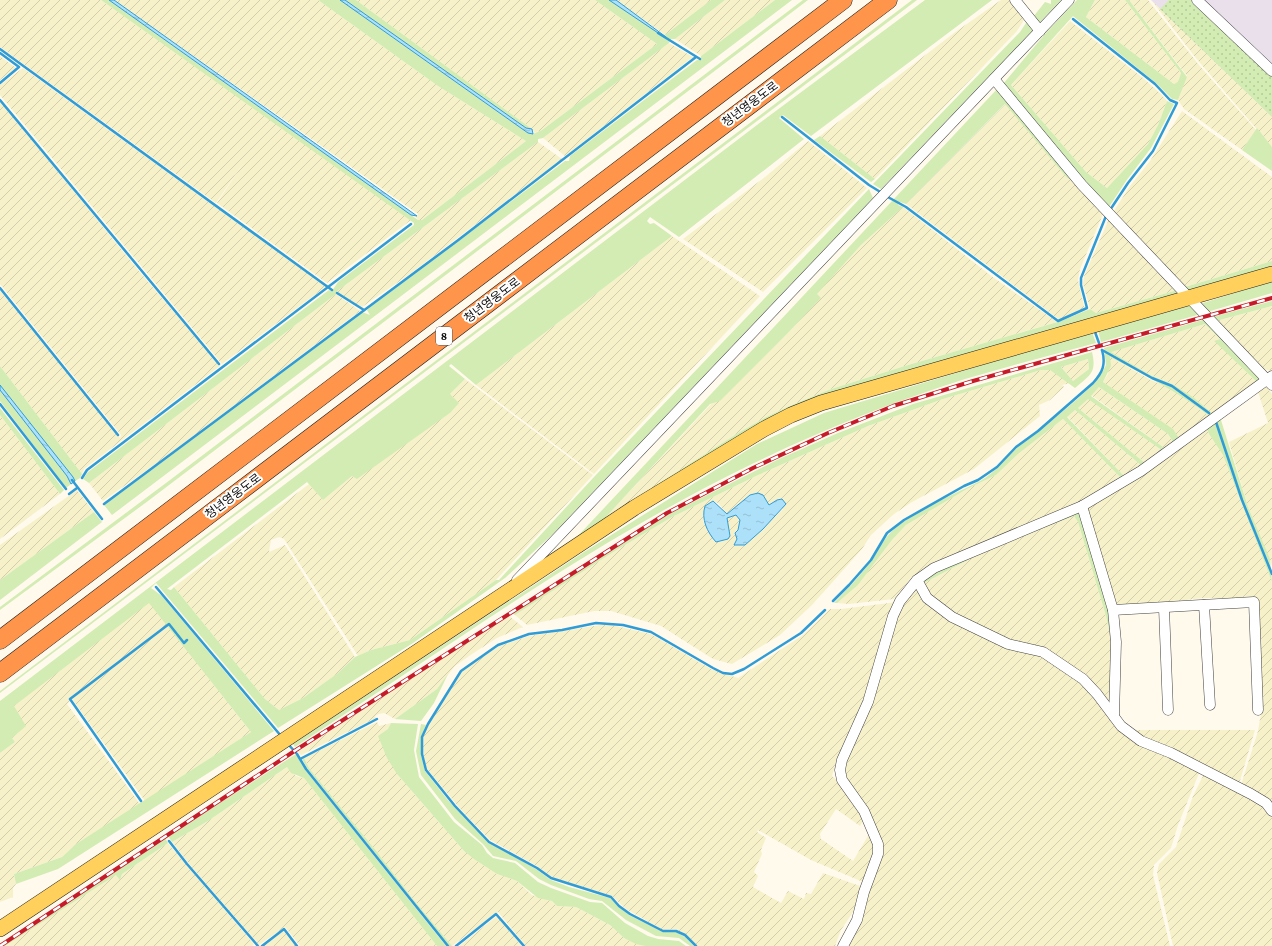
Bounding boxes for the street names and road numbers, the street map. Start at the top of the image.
street label: 청년영웅도로 [719,78,781,130]
street label: 청년영웅도로 [461,274,523,326]
road number: 8 [436,327,452,345]
street label: 청년영웅도로 [202,470,264,522]

